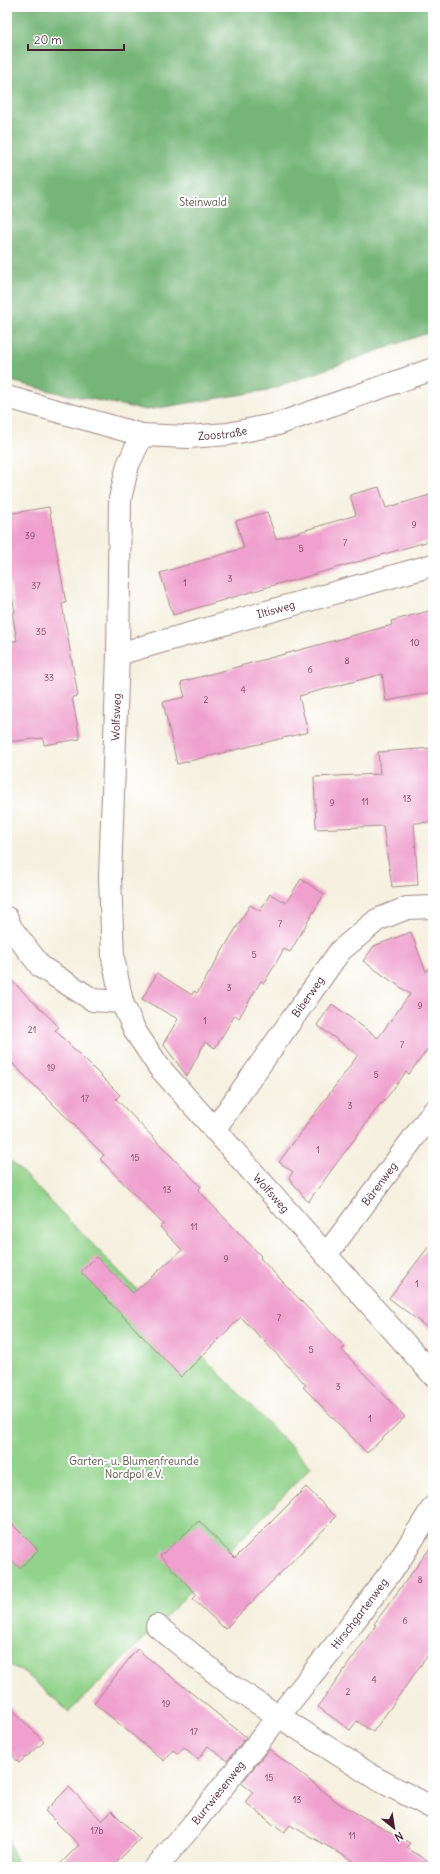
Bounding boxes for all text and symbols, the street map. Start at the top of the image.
scale bar [28,26,124,52]
text: 20 m [34,32,62,47]
park label: Steinwald [179,195,228,209]
street label: Zoostraße [197,423,248,443]
house number: 9 [411,519,417,530]
house number: 39 [25,530,35,541]
house number: 7 [343,537,348,548]
house number: 5 [298,543,304,554]
house number: 3 [227,573,233,584]
house number: 1 [183,577,187,588]
house number: 37 [31,580,41,591]
street label: Iltisweg [255,597,297,621]
house number: 35 [36,626,46,637]
house number: 10 [410,637,420,648]
house number: 8 [344,655,350,666]
house number: 6 [307,664,313,675]
house number: 33 [44,672,54,683]
house number: 4 [240,684,246,695]
street label: Wolfsweg [108,693,124,741]
house number: 2 [204,694,209,705]
house number: 13 [403,793,411,804]
house number: 11 [361,796,369,807]
house number: 9 [329,797,335,808]
house number: 7 [278,918,283,929]
house number: 5 [251,949,257,960]
street label: Biberweg [289,973,327,1020]
house number: 3 [226,982,232,993]
house number: 9 [417,1000,423,1011]
house number: 1 [203,1015,207,1026]
house number: 21 [28,1024,36,1035]
house number: 7 [400,1039,405,1050]
house number: 19 [47,1062,55,1073]
house number: 5 [373,1069,379,1080]
house number: 17 [81,1093,90,1104]
house number: 3 [347,1100,353,1111]
house number: 1 [316,1144,320,1155]
house number: 15 [131,1152,139,1163]
street label: Bärenweg [359,1159,400,1208]
street label: Wolfsweg [250,1171,292,1216]
house number: 13 [163,1184,171,1195]
house number: 11 [190,1221,198,1232]
house number: 9 [223,1253,229,1264]
house number: 1 [415,1278,419,1289]
house number: 7 [277,1312,282,1323]
house number: 5 [308,1344,314,1355]
house number: 3 [335,1381,341,1392]
house number: 1 [368,1413,372,1424]
park label: Garten- u. Blumenfreunde Nordpol e.V. [69,1454,199,1481]
house number: 8 [417,1574,423,1585]
street label: Hirschgartenweg [328,1575,391,1652]
house number: 6 [402,1615,408,1626]
house number: 4 [371,1674,377,1685]
house number: 2 [346,1686,351,1697]
house number: 19 [162,1698,170,1709]
house number: 17 [190,1726,199,1737]
street label: Burrwiesenweg [189,1758,248,1827]
house number: 15 [265,1772,273,1783]
house number: 13 [293,1794,301,1805]
north arrow [374,1808,414,1848]
house number: 17b [91,1825,104,1836]
text: N [392,1829,406,1845]
house number: 11 [348,1830,356,1841]

